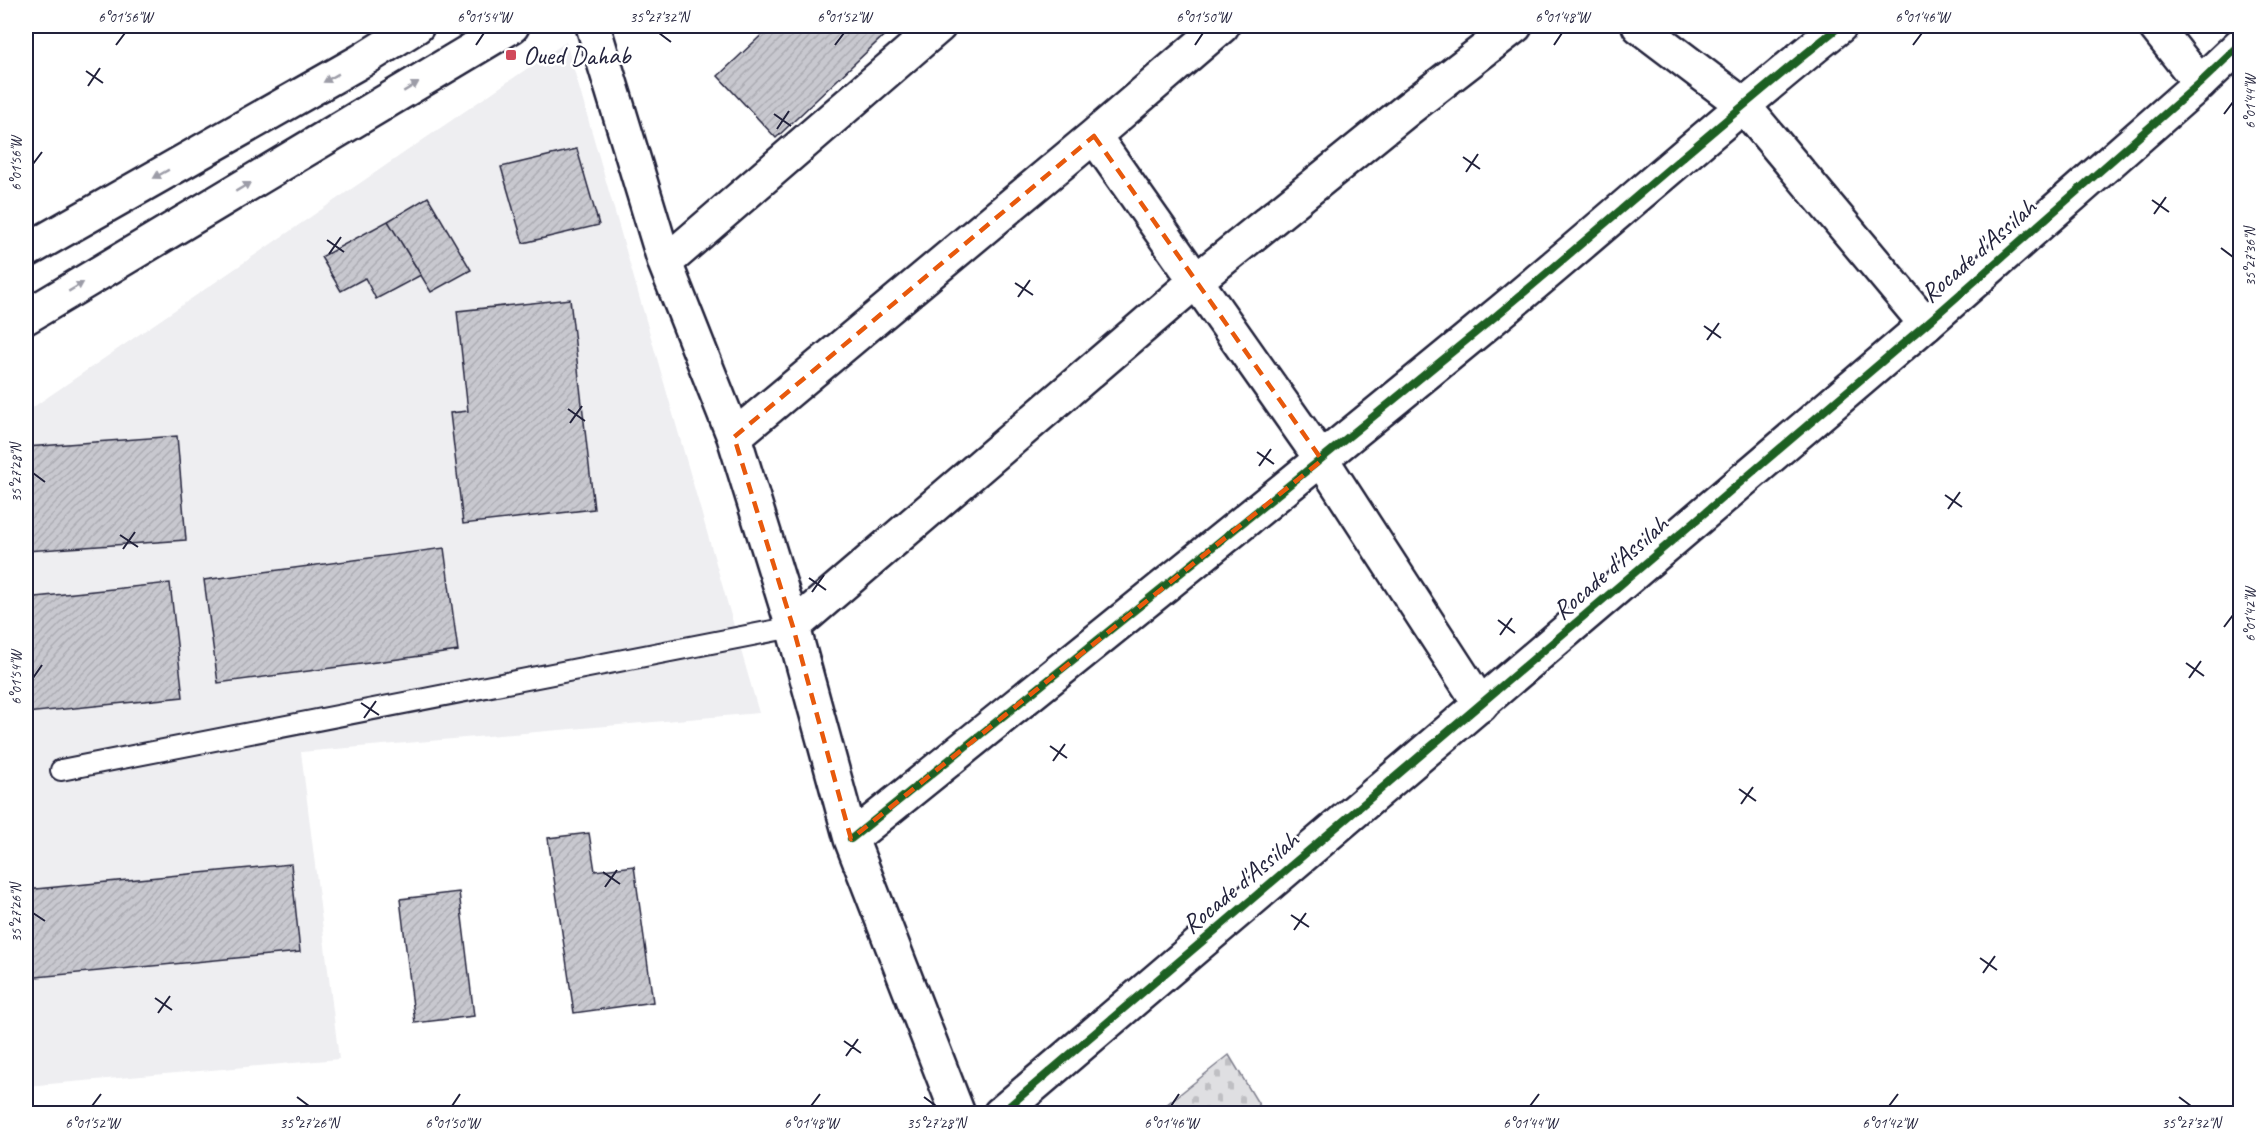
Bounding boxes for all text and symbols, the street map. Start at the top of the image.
text: 6°01'56"W [98,8,155,27]
text: 6°01'54"W [457,8,514,27]
text: 35°27'32"N [629,8,692,27]
text: 6°01'52"W [817,8,874,27]
text: 6°01'50"W [1176,8,1233,27]
text: 6°01'48"W [1535,8,1592,27]
text: 6°01'46"W [1895,8,1952,27]
place label: Oued Dahab [523,39,632,72]
marker: Oued Dahab [504,48,518,62]
text: 6°01'44"W [2241,72,2260,129]
one-way arrow [322,73,339,83]
one-way arrow [403,81,419,92]
text: 6°01'56"W [7,134,26,191]
one-way arrow [152,169,169,179]
one-way arrow [235,182,252,192]
street label: Rocade d'Assilah [1914,190,2045,310]
text: 35°27'36"N [2241,224,2260,287]
one-way arrow [68,281,84,292]
text: 35°27'28"N [7,440,26,503]
street label: Rocade d'Assilah [1546,507,1677,627]
text: 6°01'42"W [2241,585,2260,642]
text: 6°01'54"W [7,648,26,705]
street label: Rocade d'Assilah [1175,823,1307,941]
text: 35°27'26"N [7,880,26,943]
text: 6°01'52"W [65,1114,122,1133]
text: 35°27'26"N [279,1114,342,1133]
text: 6°01'50"W [425,1114,482,1133]
text: 6°01'48"W [784,1114,841,1133]
text: 35°27'28"N [906,1114,969,1133]
text: 6°01'46"W [1144,1114,1201,1133]
text: 6°01'44"W [1503,1114,1560,1133]
text: 6°01'42"W [1862,1114,1919,1133]
text: 35°27'32"N [2161,1114,2224,1133]

